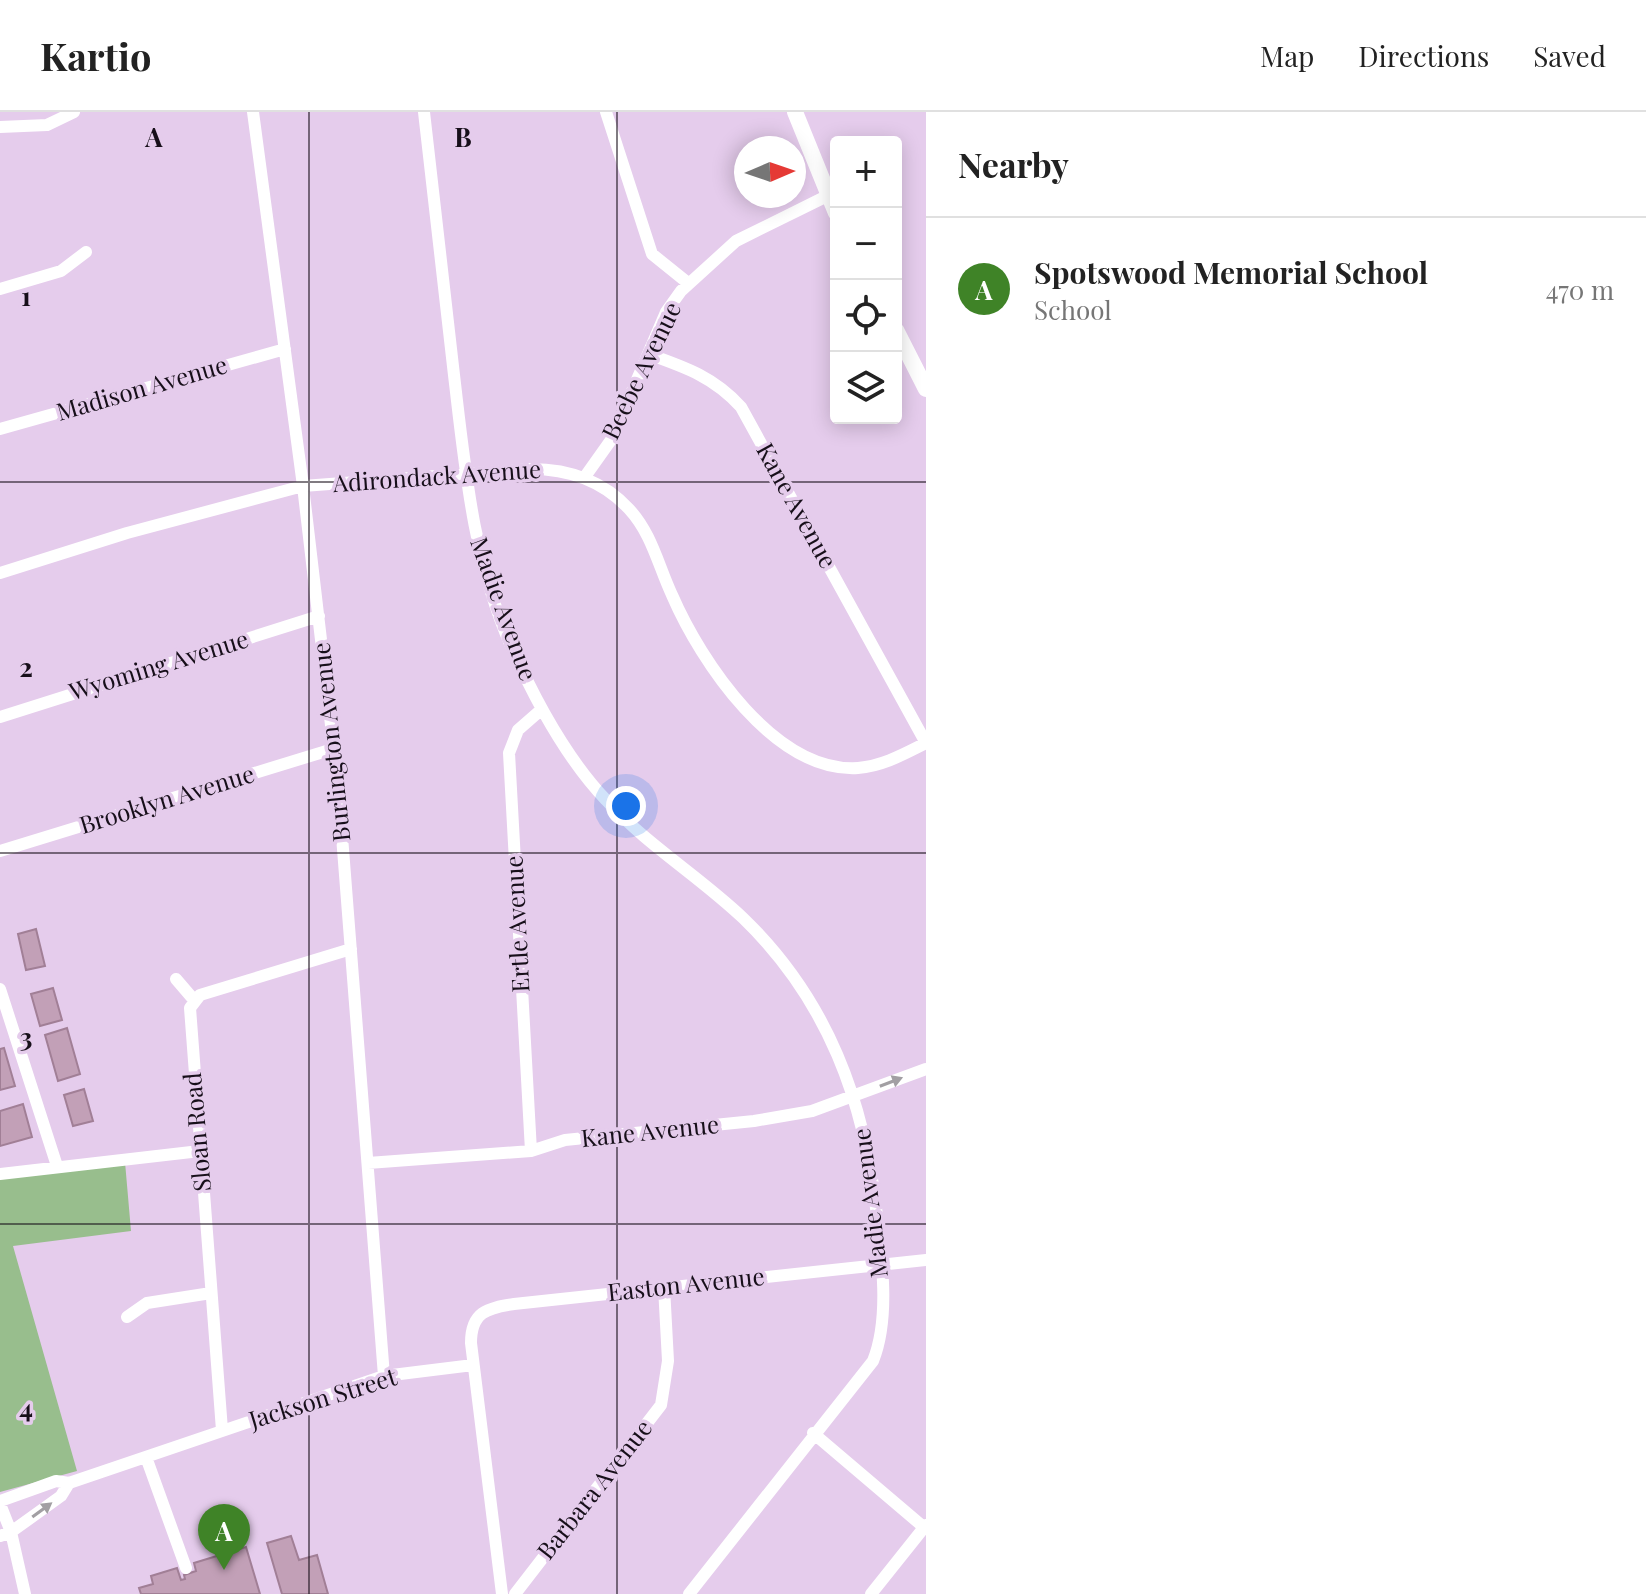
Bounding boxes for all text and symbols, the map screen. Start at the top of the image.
text: Kartio [40,30,151,81]
text: Map [1260,37,1314,74]
text: Directions [1358,37,1489,74]
text: Saved [1533,37,1606,74]
text: A [144,119,163,154]
text: B [454,119,472,154]
north arrow [734,136,806,208]
map controls [830,136,902,424]
button: + [830,136,902,208]
text: Nearby [958,141,1069,187]
button: − [830,208,902,280]
text: Spotswood Memorial School [1034,252,1428,292]
text: A [975,272,993,307]
text: 470 m [1546,272,1614,307]
text: 1 [21,278,31,313]
button: locate [830,280,902,352]
text: School [1034,292,1112,327]
street label: Beebe Avenue [593,296,687,444]
street label: Madison Avenue [52,347,231,427]
button: layers [830,352,902,424]
street label: Kane Avenue [750,437,845,573]
street label: Adirondack Avenue [331,452,542,498]
street label: Madie Avenue [464,532,546,684]
street label: Wyoming Avenue [64,622,252,707]
street label: Burlington Avenue [304,641,356,843]
text: 2 [19,649,33,684]
street label: Brooklyn Avenue [75,756,258,840]
your location [606,786,646,826]
street label: Ertle Avenue [496,855,536,993]
text: 3 [20,1019,32,1054]
street label: Sloan Road [175,1071,217,1193]
one-way arrow [879,1075,903,1088]
street label: Kane Avenue [579,1107,720,1153]
street label: Madie Avenue [844,1127,894,1280]
street label: Easton Avenue [606,1259,766,1307]
street label: Jackson Street [244,1359,401,1435]
text: 4 [19,1390,33,1425]
street label: Barbara Avenue [529,1412,658,1565]
one-way arrow [32,1502,52,1518]
pin: A [198,1504,250,1570]

